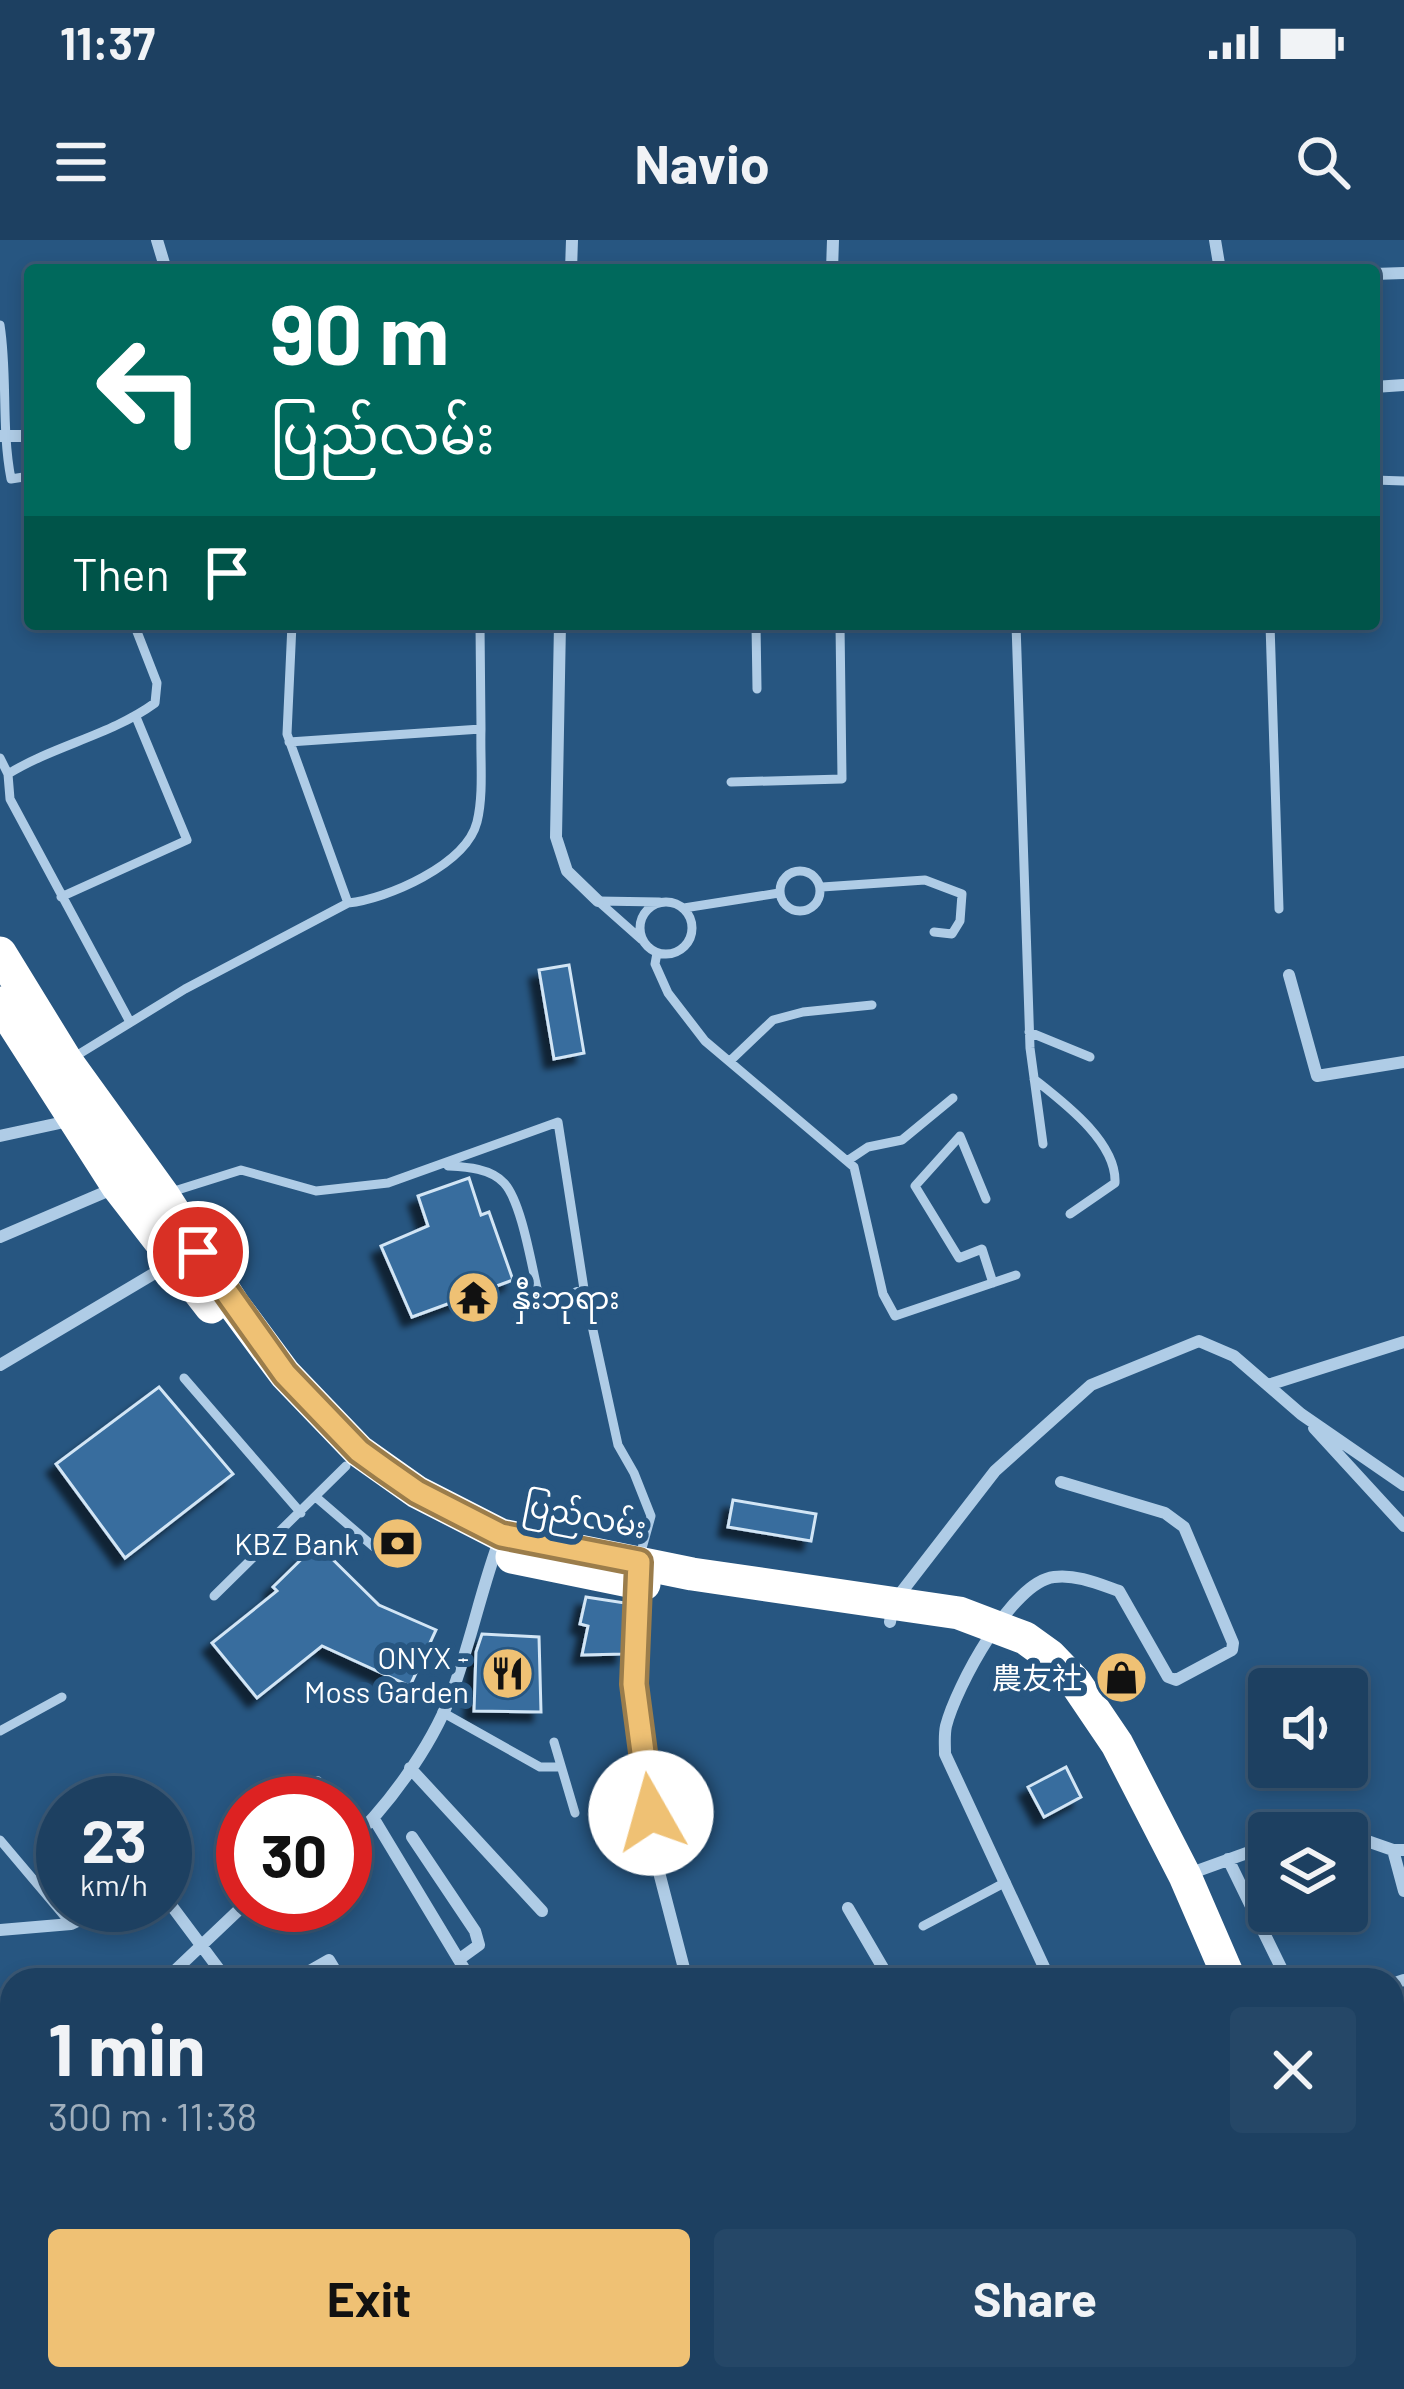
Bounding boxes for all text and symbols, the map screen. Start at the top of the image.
text: 11:37 [60,15,155,69]
icon: menu [48,129,114,195]
icon: search [1290,129,1356,195]
text: Navio [634,130,770,195]
text: 90 m [270,281,449,382]
icon: left [72,312,228,468]
text: ပြည်လမ်း [270,400,495,465]
icon: arrive [194,540,260,606]
text: Then [72,546,170,600]
pin [147,1201,249,1303]
icon: arrive [165,1219,231,1285]
temple icon: နှီးဘုရား [445,1269,501,1325]
place label: နှီးဘုရား [512,1277,620,1324]
street label: ပြည်လမ်း [519,1483,650,1553]
bank icon: KBZ Bank [370,1515,426,1571]
place label: KBZ Bank [234,1525,359,1561]
place label: ONYX - Moss Garden [304,1639,469,1709]
restaurant icon: ONYX - Moss Garden [480,1646,536,1702]
shop icon: 農友社 [1093,1649,1149,1705]
place label: 農友社 [992,1659,1082,1695]
map controls [1248,1668,1368,1932]
button: sound [1248,1668,1368,1788]
position arrow [588,1750,714,1876]
speed limit sign: 30 [216,1776,372,1932]
text: 23 [81,1803,147,1875]
button: layers [1248,1812,1368,1932]
text: km/h [80,1866,148,1902]
text: 1 min [48,2004,206,2090]
button: close [1230,2007,1356,2133]
text: 300 m · 11:38 [48,2092,257,2139]
button: Exit [48,2229,690,2367]
button: Share [714,2229,1356,2367]

